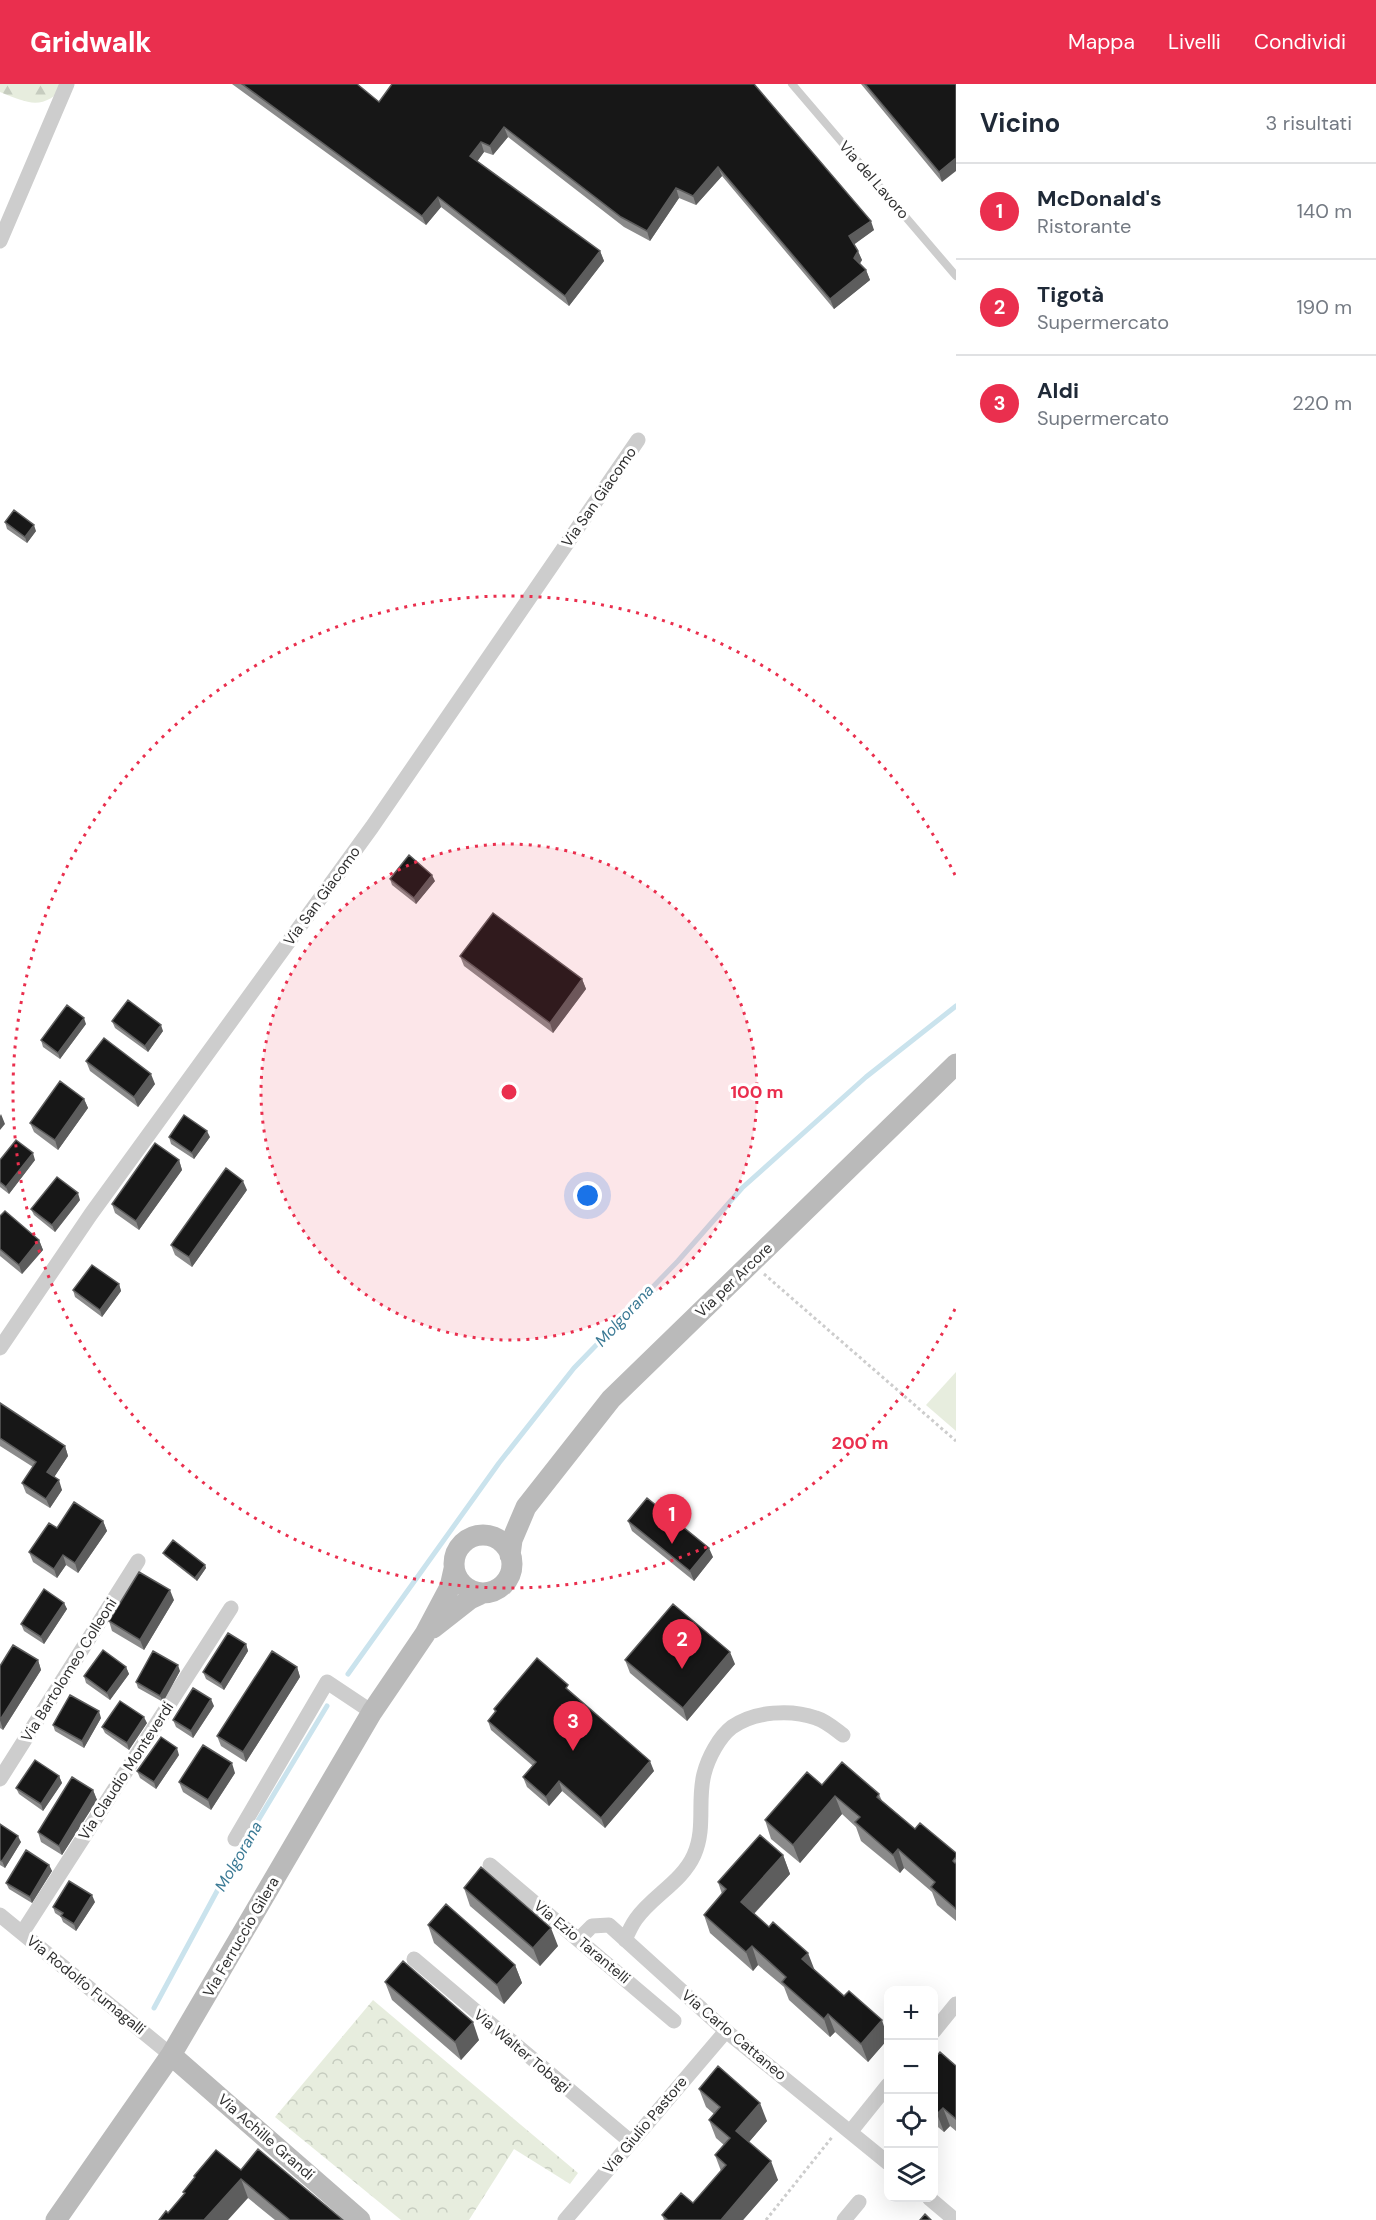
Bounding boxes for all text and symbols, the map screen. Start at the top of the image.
text: Gridwalk [30,24,152,61]
text: Mappa [1068,28,1135,56]
text: Livelli [1168,28,1221,56]
text: Condividi [1254,28,1346,56]
text: Vicino [980,106,1060,140]
text: 3 risultati [1266,110,1352,136]
street label: Via del Lavoro [834,137,914,223]
text: McDonald's [1037,184,1162,213]
text: 1 [996,198,1003,224]
text: 140 m [1297,198,1352,224]
text: Ristorante [1037,213,1131,239]
text: Tigotà [1037,280,1104,309]
text: 2 [994,294,1005,320]
text: 190 m [1296,294,1352,320]
text: Supermercato [1037,309,1169,335]
text: Aldi [1037,376,1079,405]
text: 3 [993,390,1006,416]
text: 220 m [1292,390,1352,416]
text: Supermercato [1037,405,1169,431]
street label: Via San Giacomo [557,443,641,551]
street label: Via San Giacomo [279,842,365,950]
text: 100 m [730,1080,784,1104]
centre of rings [499,1082,519,1102]
your location [573,1181,602,1210]
street label: Via per Arcore [691,1238,777,1322]
water label: Molgorana [590,1280,659,1351]
text: 200 m [832,1431,888,1455]
pin: 1 [652,1494,692,1544]
street label: Via Bartolomeo Colleoni [17,1594,121,1746]
pin: 2 [662,1620,702,1669]
street label: Via Claudio Monteverdi [74,1698,178,1844]
pin: 3 [554,1702,592,1751]
water label: Molgorana [210,1817,267,1895]
street label: Via Ferruccio Gilera [198,1873,284,2001]
street label: Via Ezio Tarantelli [530,1896,634,1988]
street label: Via Rodolfo Fumagalli [22,1931,150,2039]
street label: Via Carlo Cattaneo [677,1985,791,2085]
map controls [884,1986,938,2202]
button: + [884,1986,938,2040]
street label: Via Walter Tobagi [469,2005,575,2097]
button: − [884,2040,938,2094]
street label: Via Giulio Pastore [598,2072,692,2178]
street label: Via Achille Grandi [213,2089,319,2185]
button: locate [884,2094,938,2148]
button: layers [884,2148,938,2202]

